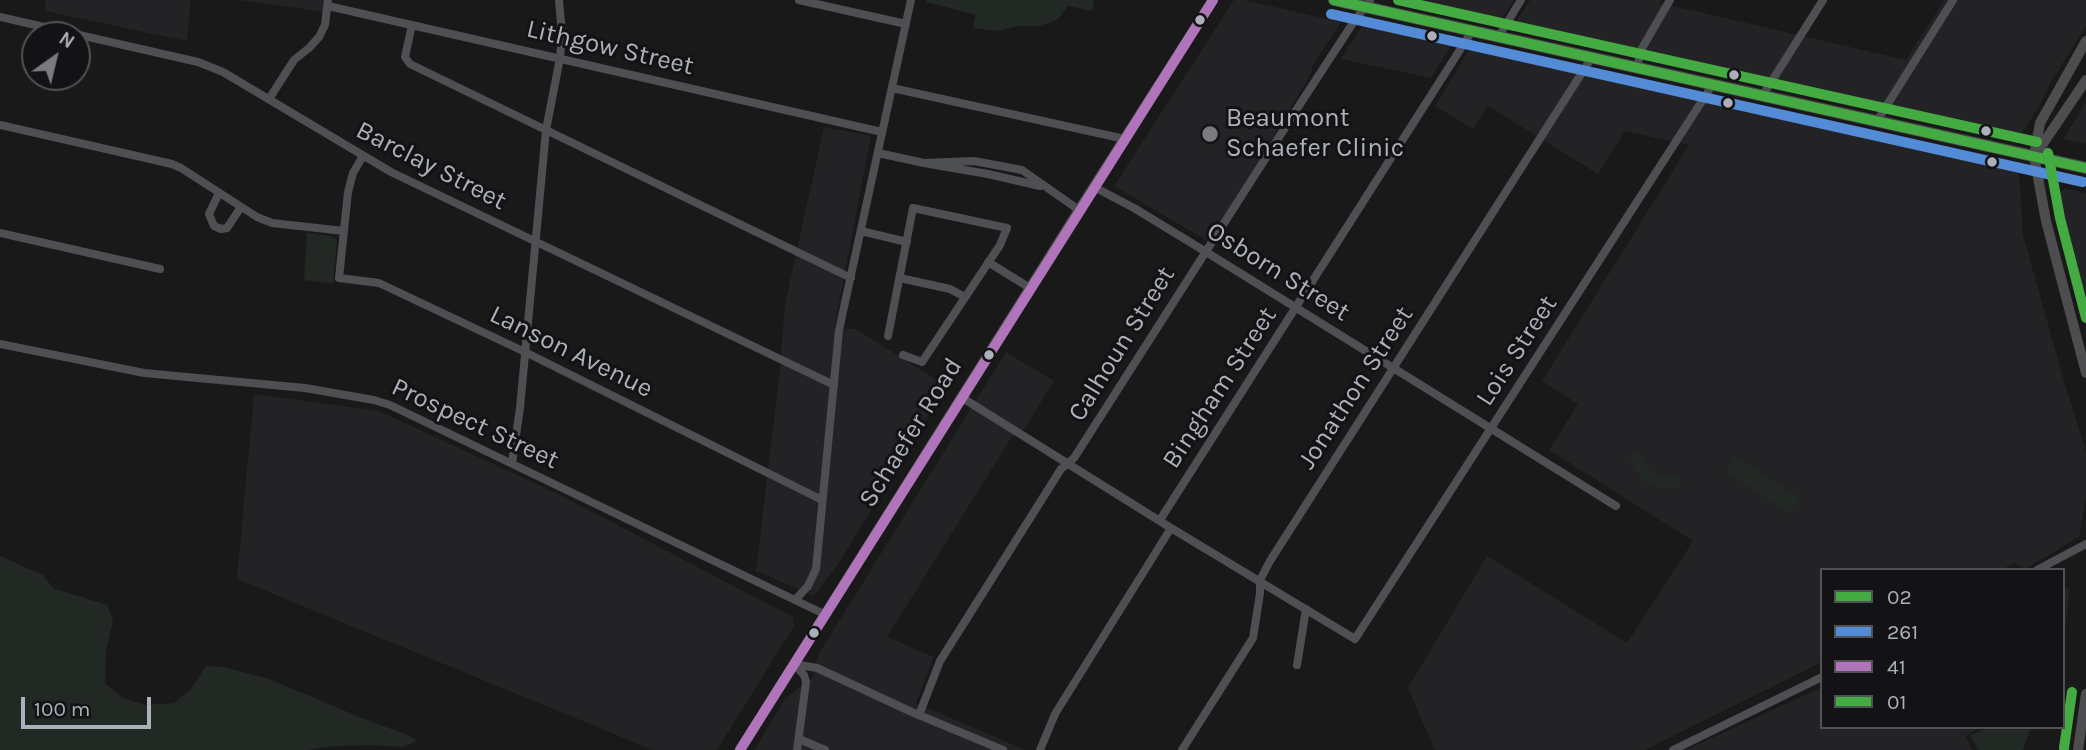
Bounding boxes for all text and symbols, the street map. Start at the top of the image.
unlabelled marker [1193,13,1207,27]
street label: Lithgow Street [523,14,697,82]
north arrow [21,21,91,91]
text: N [55,27,78,53]
unlabelled marker [1425,29,1439,43]
unlabelled marker [1727,68,1741,82]
unlabelled marker [1721,96,1735,110]
place label: Beaumont Schaefer Clinic [1226,103,1404,164]
street label: Barclay Street [351,115,511,217]
marker: Beaumont Schaefer Clinic [1200,124,1220,144]
unlabelled marker [1979,124,1993,138]
unlabelled marker [1985,155,1999,169]
street label: Osborn Street [1201,216,1355,328]
street label: Calhoun Street [1062,261,1182,427]
street label: Lois Street [1470,290,1564,412]
street label: Lanson Avenue [484,299,658,405]
street label: Bingham Street [1156,301,1284,475]
street label: Jonathon Street [1292,301,1420,475]
unlabelled marker [982,348,996,362]
street label: Schaefer Road [853,353,969,513]
street label: Prospect Street [386,372,564,476]
legend [1820,568,2065,729]
text: 02 [1887,585,1912,609]
text: 261 [1887,620,1918,644]
unlabelled marker [807,626,821,640]
text: 41 [1887,655,1906,679]
scale bar [24,684,154,728]
text: 01 [1887,690,1906,714]
text: 100 m [34,697,91,721]

